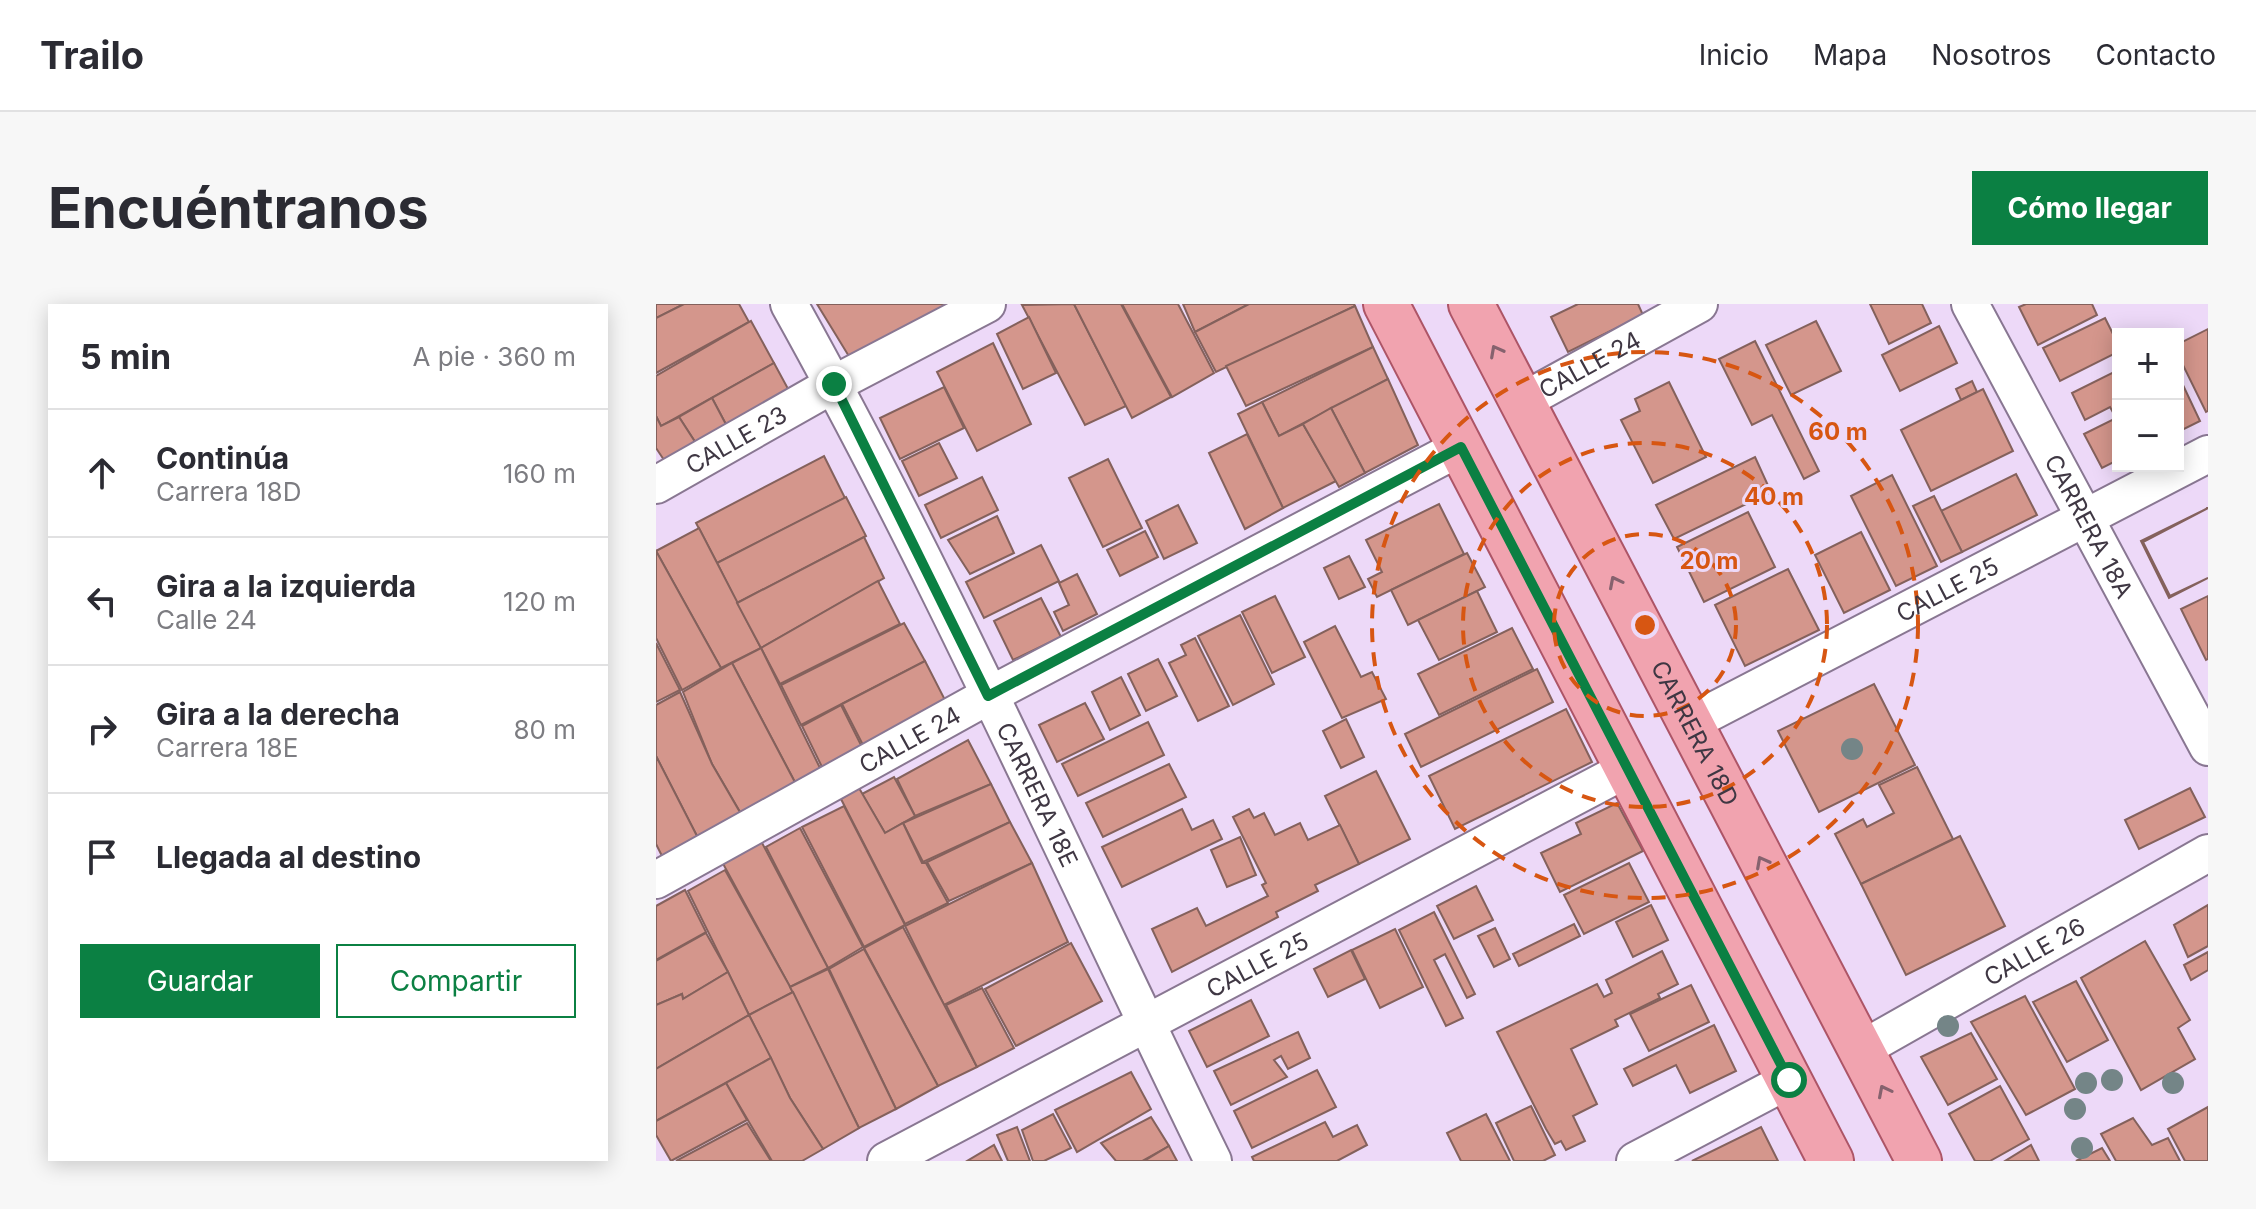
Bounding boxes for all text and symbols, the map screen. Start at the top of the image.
text: Trailo [40,32,144,78]
text: Inicio [1699,38,1769,72]
text: Mapa [1813,38,1887,72]
text: Nosotros [1931,38,2052,72]
text: Contacto [2096,38,2216,72]
button: Cómo llegar [1972,171,2208,245]
text: Encuéntranos [48,174,429,242]
street label: CALLE 24 [1534,325,1645,404]
map controls [2112,328,2184,472]
button: + [2112,328,2184,400]
text: 5 min [80,336,171,377]
text: A pie · 360 m [413,341,576,372]
one-way arrow [1490,345,1506,360]
route end [816,366,852,402]
street label: CALLE 23 [680,399,792,480]
button: − [2112,400,2184,472]
text: 60 m [1808,417,1868,446]
text: Continúa [156,440,289,476]
street label: CARRERA 18A [2039,449,2140,603]
icon: ahead [80,451,124,495]
text: 160 m [503,458,576,489]
text: Carrera 18D [156,476,301,507]
text: 40 m [1744,482,1804,511]
text: 20 m [1680,546,1738,575]
street label: CALLE 25 [1891,551,2003,628]
text: Gira a la izquierda [156,568,416,604]
one-way arrow [1610,575,1625,590]
icon: left [80,579,124,623]
text: 120 m [503,586,576,617]
text: Calle 24 [156,604,257,635]
centre of rings [1631,611,1659,639]
street label: CARRERA 18D [1645,655,1745,810]
text: Gira a la derecha [156,696,400,732]
street label: CALLE 24 [854,700,966,779]
icon: right [80,707,124,751]
text: 80 m [513,714,576,745]
street label: CARRERA 18E [991,717,1084,871]
text: Carrera 18E [156,732,298,763]
icon: arrive [80,835,124,879]
text: Llegada al destino [156,839,421,875]
one-way arrow [1756,856,1772,870]
street label: CALLE 26 [1979,911,2090,992]
street label: CALLE 25 [1201,926,1313,1003]
button: Guardar [80,944,320,1018]
button: Compartir [336,944,576,1018]
route start [1771,1062,1807,1098]
one-way arrow [1878,1085,1894,1100]

